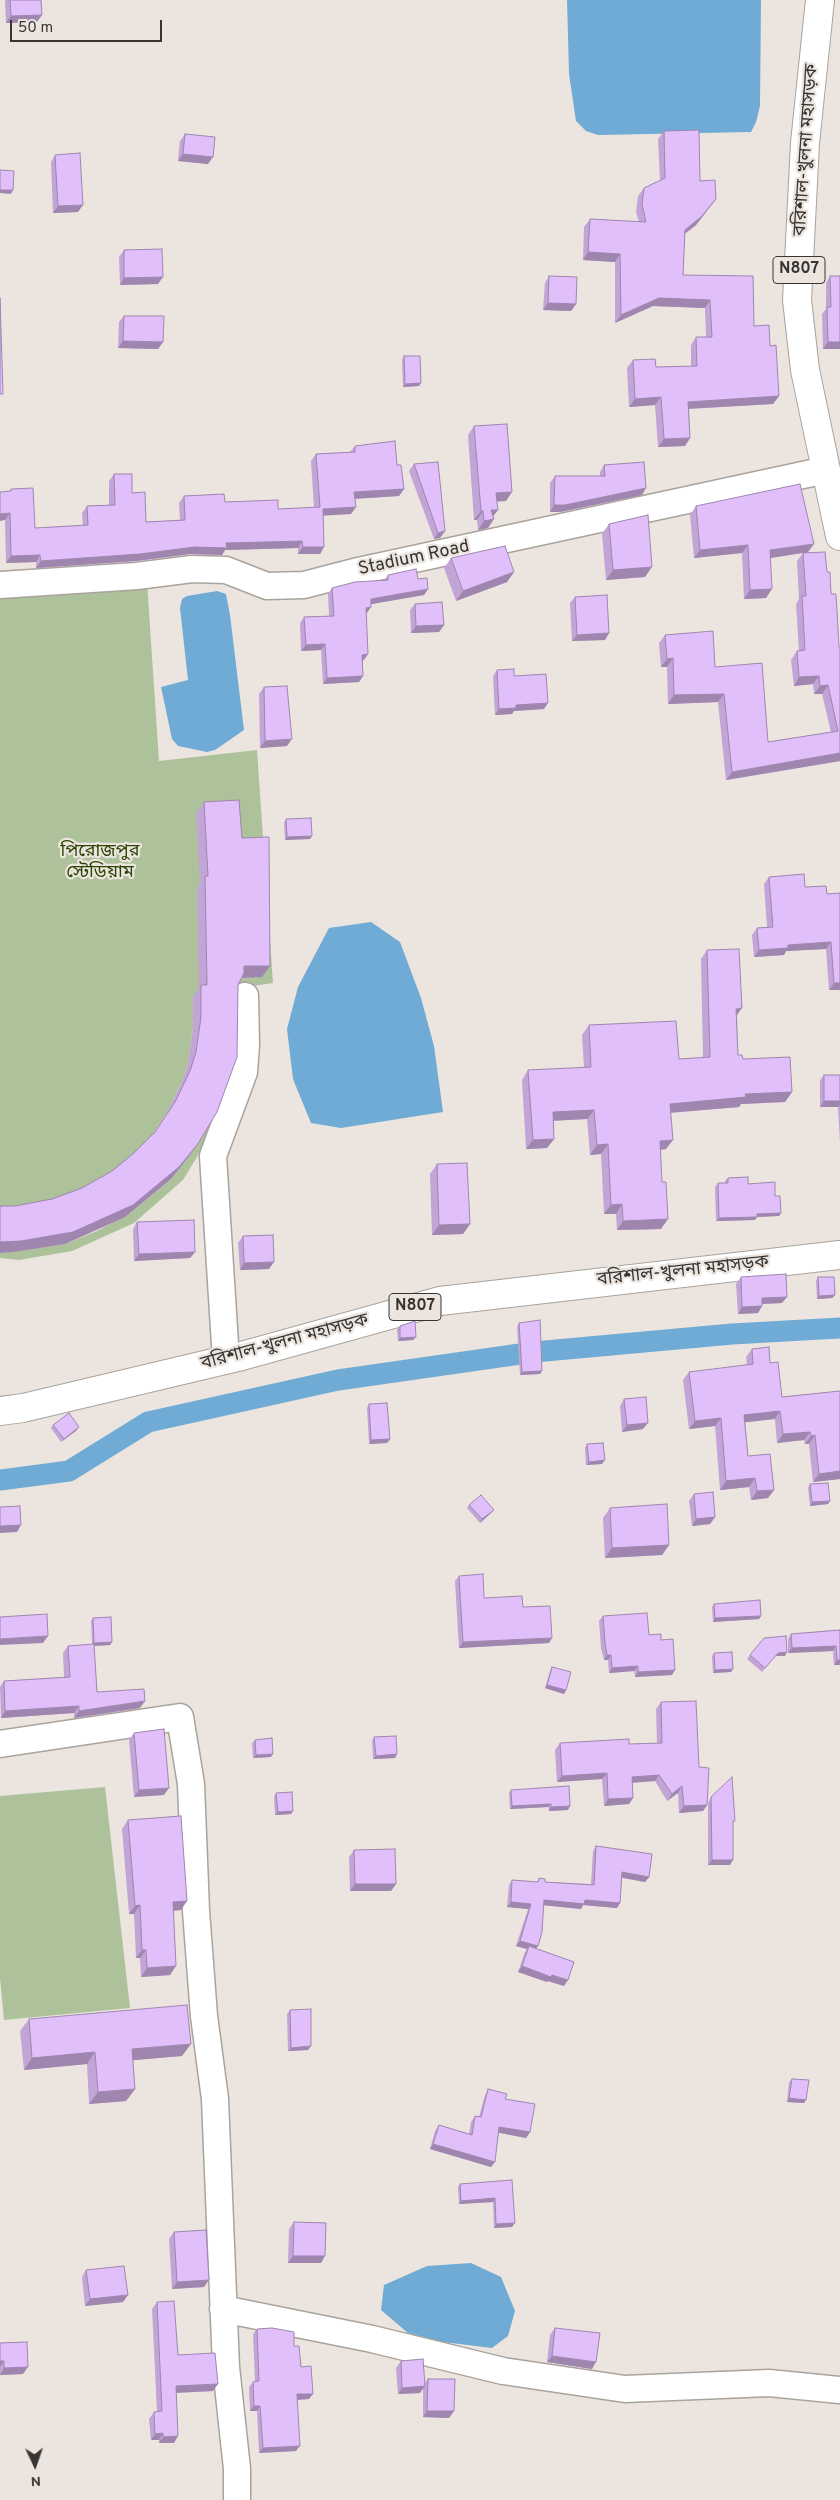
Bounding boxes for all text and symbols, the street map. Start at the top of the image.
scale bar [12,10,165,42]
text: 50 m [18,19,53,38]
street label: বরিশাল-খুলনা মহাসড়ক [790,63,824,237]
road number: N807 [773,256,825,284]
street label: Stadium Road [356,537,472,581]
park label: পিরোজপুর স্টেডিয়াম [61,841,139,884]
street label: বরিশাল-খুলনা মহাসড়ক [596,1252,770,1292]
road number: N807 [389,1294,441,1320]
street label: বরিশাল-খুলনা মহাসড়ক [199,1310,371,1376]
north arrow [10,2440,60,2490]
text: N [30,2472,41,2489]

